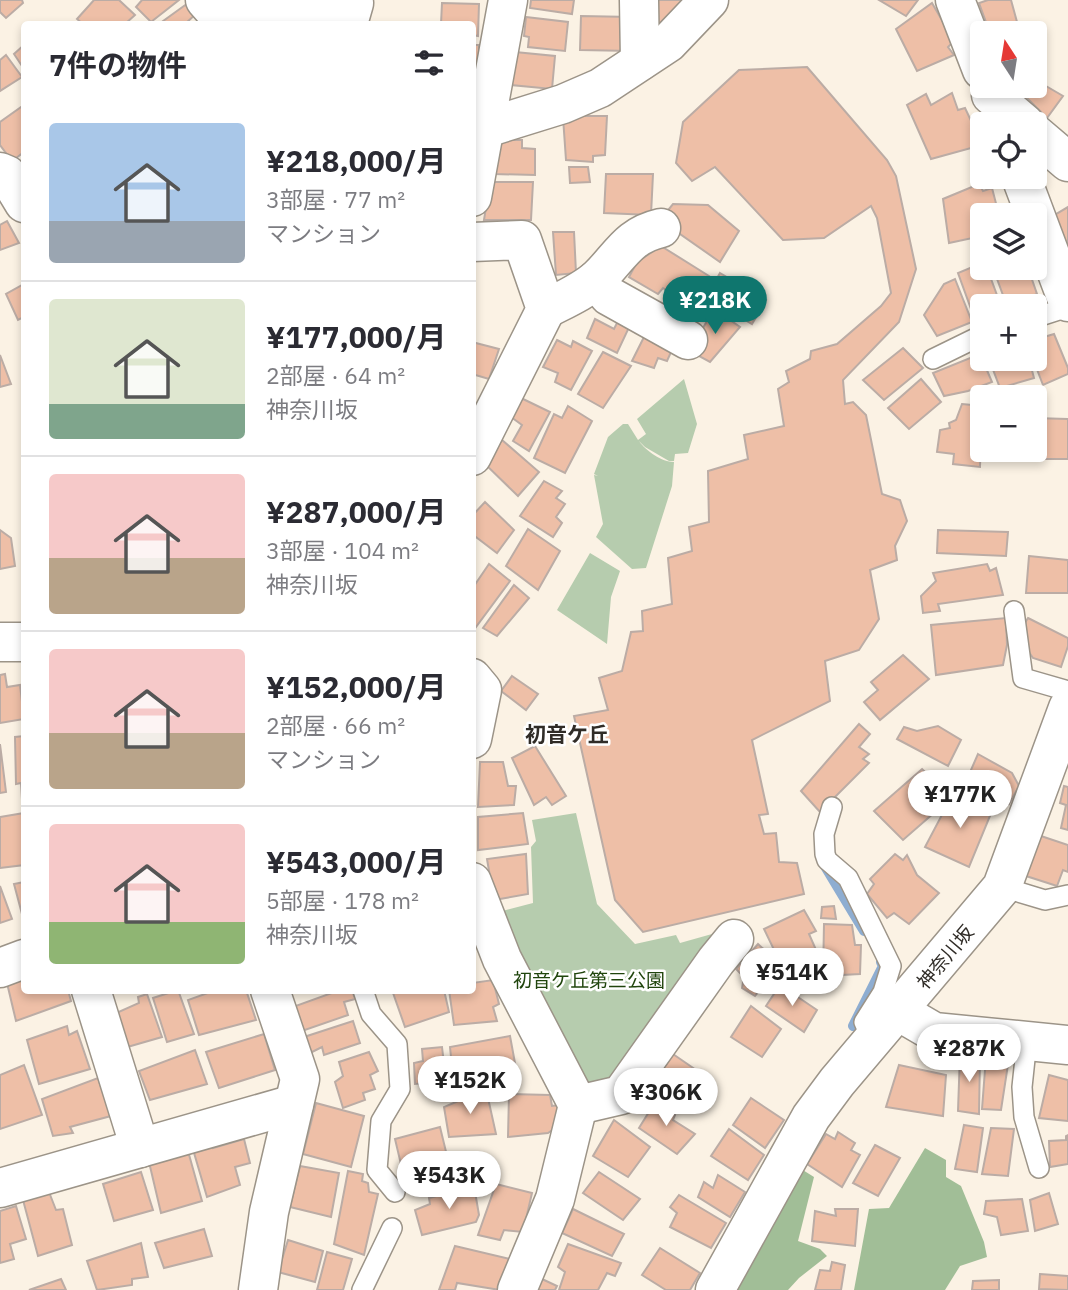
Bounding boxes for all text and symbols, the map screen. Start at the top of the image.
north arrow [970,21,1046,98]
map controls [970,21,1047,462]
icon: filters [410,44,448,82]
text: 7件の物件 [49,45,187,84]
button: locate [970,112,1047,189]
text: ¥218,000/月 [266,141,447,180]
icon: home [105,151,189,235]
text: 3部屋 · 77 m² [266,184,405,214]
button: layers [970,203,1047,280]
text: マンション [266,218,381,248]
pin: ¥218K [666,276,764,336]
text: ¥218K [679,284,751,314]
button: + [970,294,1047,371]
text: ¥177,000/月 [266,317,447,356]
icon: home [105,327,189,411]
text: 2部屋 · 64 m² [266,360,405,390]
button: − [970,385,1047,462]
text: 神奈川坂 [266,394,358,424]
text: ¥287,000/月 [266,492,447,531]
icon: home [105,502,189,586]
text: 3部屋 · 104 m² [266,535,419,565]
text: 神奈川坂 [266,569,358,599]
text: ¥152,000/月 [266,667,447,706]
icon: home [105,677,189,761]
text: 2部屋 · 66 m² [266,710,405,740]
district label: 初音ケ丘 [525,720,609,748]
text: マンション [266,744,381,774]
pin: ¥177K [911,770,1009,830]
text: ¥177K [924,778,996,808]
text: ¥543,000/月 [266,842,447,881]
icon: home [105,852,189,936]
text: 5部屋 · 178 m² [266,885,419,915]
text: 神奈川坂 [266,919,358,949]
street label: 神奈川坂 [911,920,979,994]
pin: ¥514K [743,948,841,1008]
text: ¥514K [756,956,828,986]
park label: 初音ケ丘第三公園 [513,968,665,992]
pin: ¥287K [920,1024,1018,1084]
text: ¥287K [933,1032,1005,1062]
pin: ¥152K [421,1056,519,1116]
text: ¥152K [434,1064,506,1094]
pin: ¥306K [617,1068,715,1128]
text: ¥306K [630,1076,702,1106]
pin: ¥543K [400,1152,498,1211]
text: ¥543K [413,1159,485,1189]

